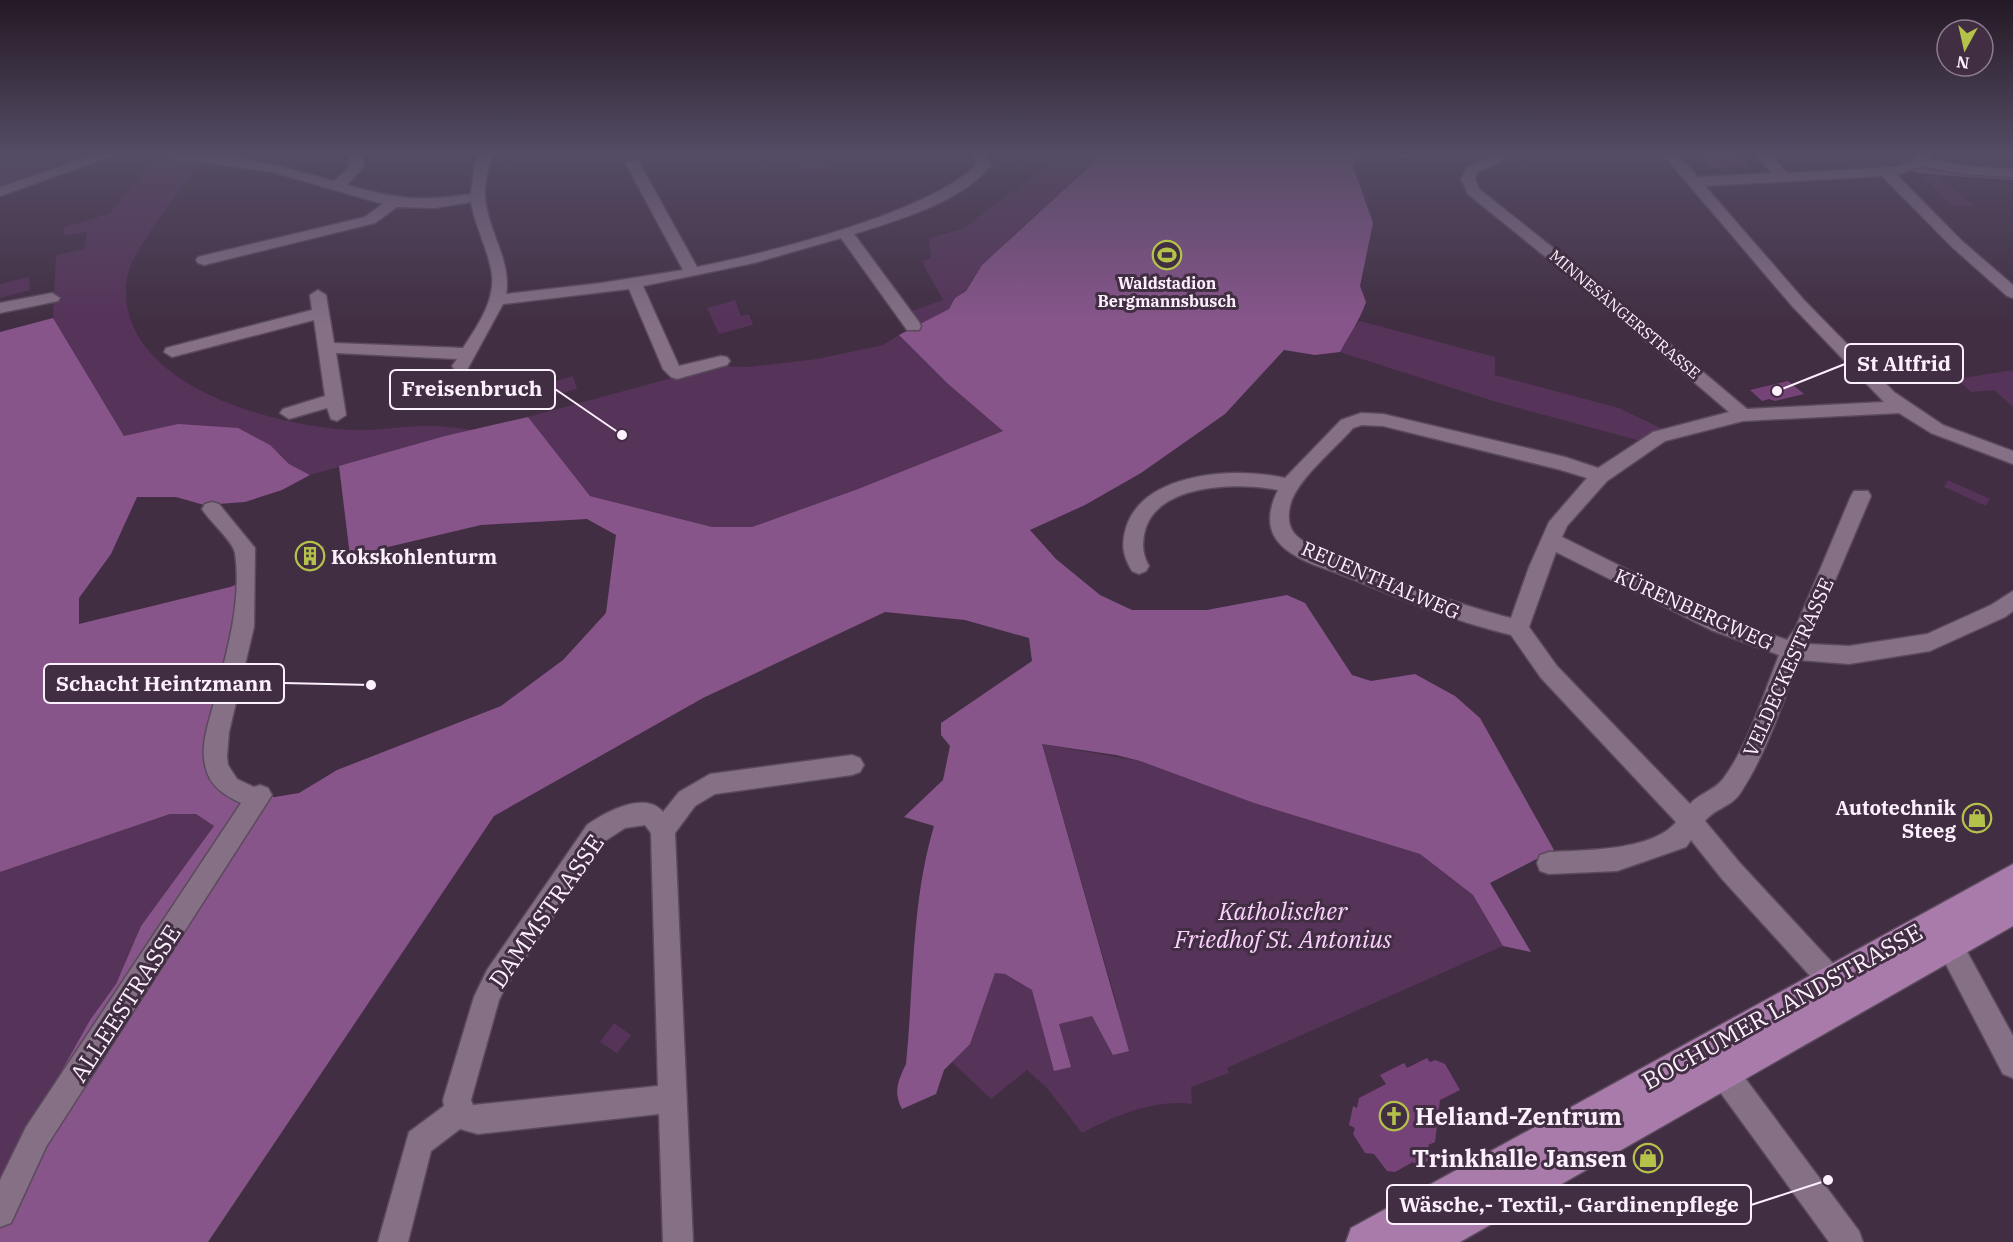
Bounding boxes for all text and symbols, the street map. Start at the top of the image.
north arrow [1935,18,1995,78]
text: N [1955,52,1971,74]
sports icon: Waldstadion Bergmannsbusch [1151,239,1183,271]
street label: MINNESÄNGERSTRASSE [1546,245,1704,383]
place label: Waldstadion Bergmannsbusch [1098,273,1236,311]
callout: St Altfrid [1845,344,1963,383]
text: St Altfrid [1857,349,1951,377]
callout: Freisenbruch [390,370,555,409]
text: Freisenbruch [402,374,543,402]
street label: REUENTHALWEG [1298,534,1464,626]
building icon: Kokskohlenturm [294,540,326,572]
place label: Kokskohlenturm [331,543,497,570]
street label: KÜRENBERGWEG [1610,562,1778,656]
street label: VELDECKESTRASSE [1736,573,1840,761]
callout: Schacht Heintzmann [44,664,284,703]
text: Schacht Heintzmann [56,669,272,697]
place label: Autotechnik Steeg [1836,794,1957,844]
shop icon: Autotechnik Steeg [1961,802,1993,834]
street label: DAMMSTRASSE [481,828,611,994]
park label: Katholischer Friedhof St. Antonius [1173,895,1392,955]
street label: BOCHUMER LANDSTRASSE [1636,915,1928,1097]
street label: ALLEESTRASSE [62,918,188,1088]
church icon: Heliand-Zentrum [1378,1100,1410,1132]
place label: Heliand-Zentrum [1415,1100,1622,1132]
place label: Trinkhalle Jansen [1412,1142,1627,1174]
shop icon: Trinkhalle Jansen [1632,1142,1664,1174]
callout: Wäsche,- Textil,- Gardinenpflege [1387,1185,1751,1224]
text: Wäsche,- Textil,- Gardinenpflege [1399,1190,1739,1218]

